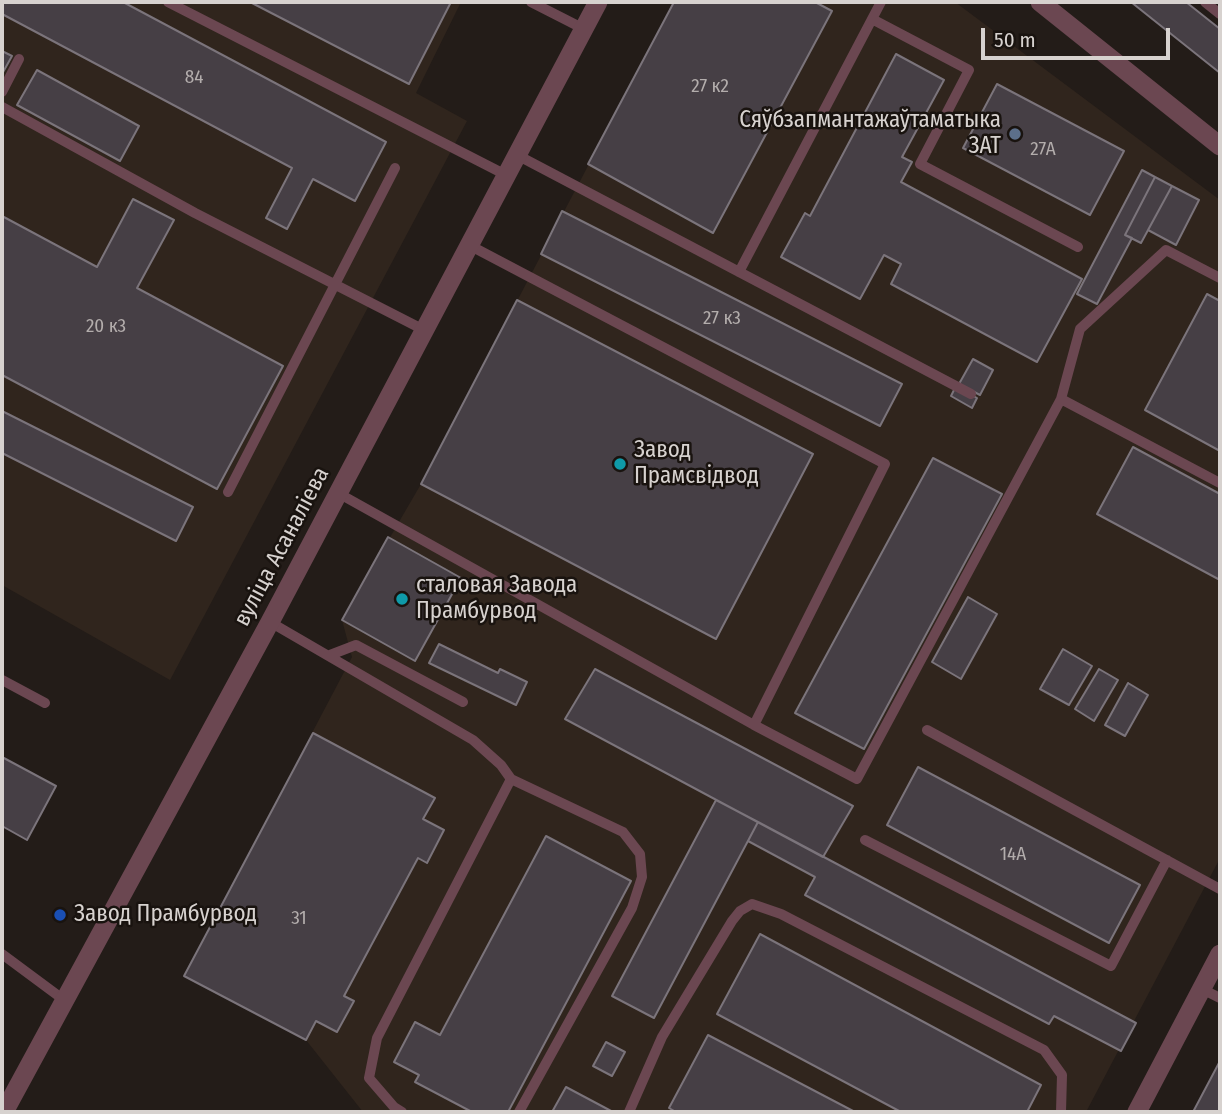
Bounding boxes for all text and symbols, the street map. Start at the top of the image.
scale bar [984,14,1173,58]
text: 50 m [994,27,1036,53]
house number: 84 [185,67,203,89]
house number: 27 к2 [691,76,729,98]
place label: Сяўбзапмантажаўтаматыка ЗАТ [739,107,1001,161]
marker: Сяўбзапмантажаўтаматыка ЗАТ [1007,126,1023,142]
house number: 27А [1030,139,1056,161]
house number: 27 к3 [703,308,741,330]
house number: 20 к3 [86,316,126,338]
place label: Завод Прамсвідвод [634,437,759,491]
marker: Завод Прамсвідвод [612,456,628,472]
street label: вуліца Асаналіева [229,463,335,631]
place label: сталовая Завода Прамбурвод [416,572,577,626]
marker: сталовая Завода Прамбурвод [394,591,410,607]
house number: 14А [1000,844,1026,866]
place label: Завод Прамбурвод [74,901,257,929]
marker: Завод Прамбурвод [52,907,68,923]
house number: 31 [291,908,307,930]

